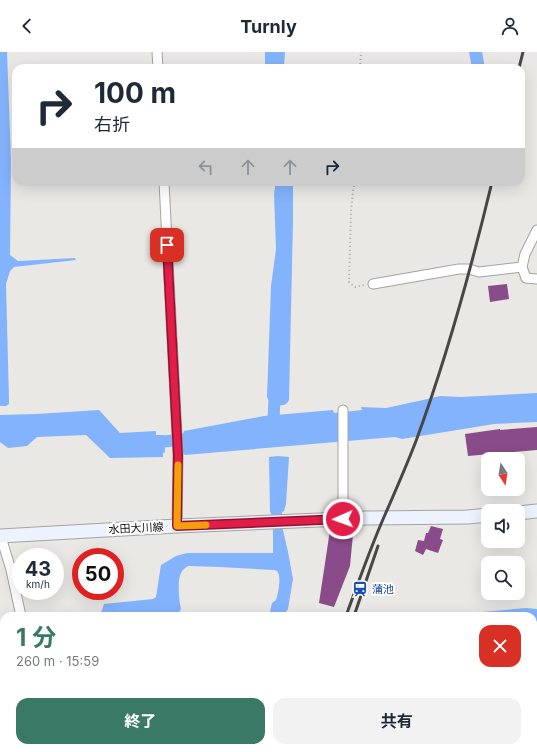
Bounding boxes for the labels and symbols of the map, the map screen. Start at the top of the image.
pin [150,228,184,262]
north arrow [481,452,525,496]
position arrow [322,498,364,540]
street label: 水田大川線 [108,520,164,536]
speed limit sign: 50 [72,548,124,600]
station icon: 蒲池 [351,580,369,598]
place label: 蒲池 [372,582,394,596]

